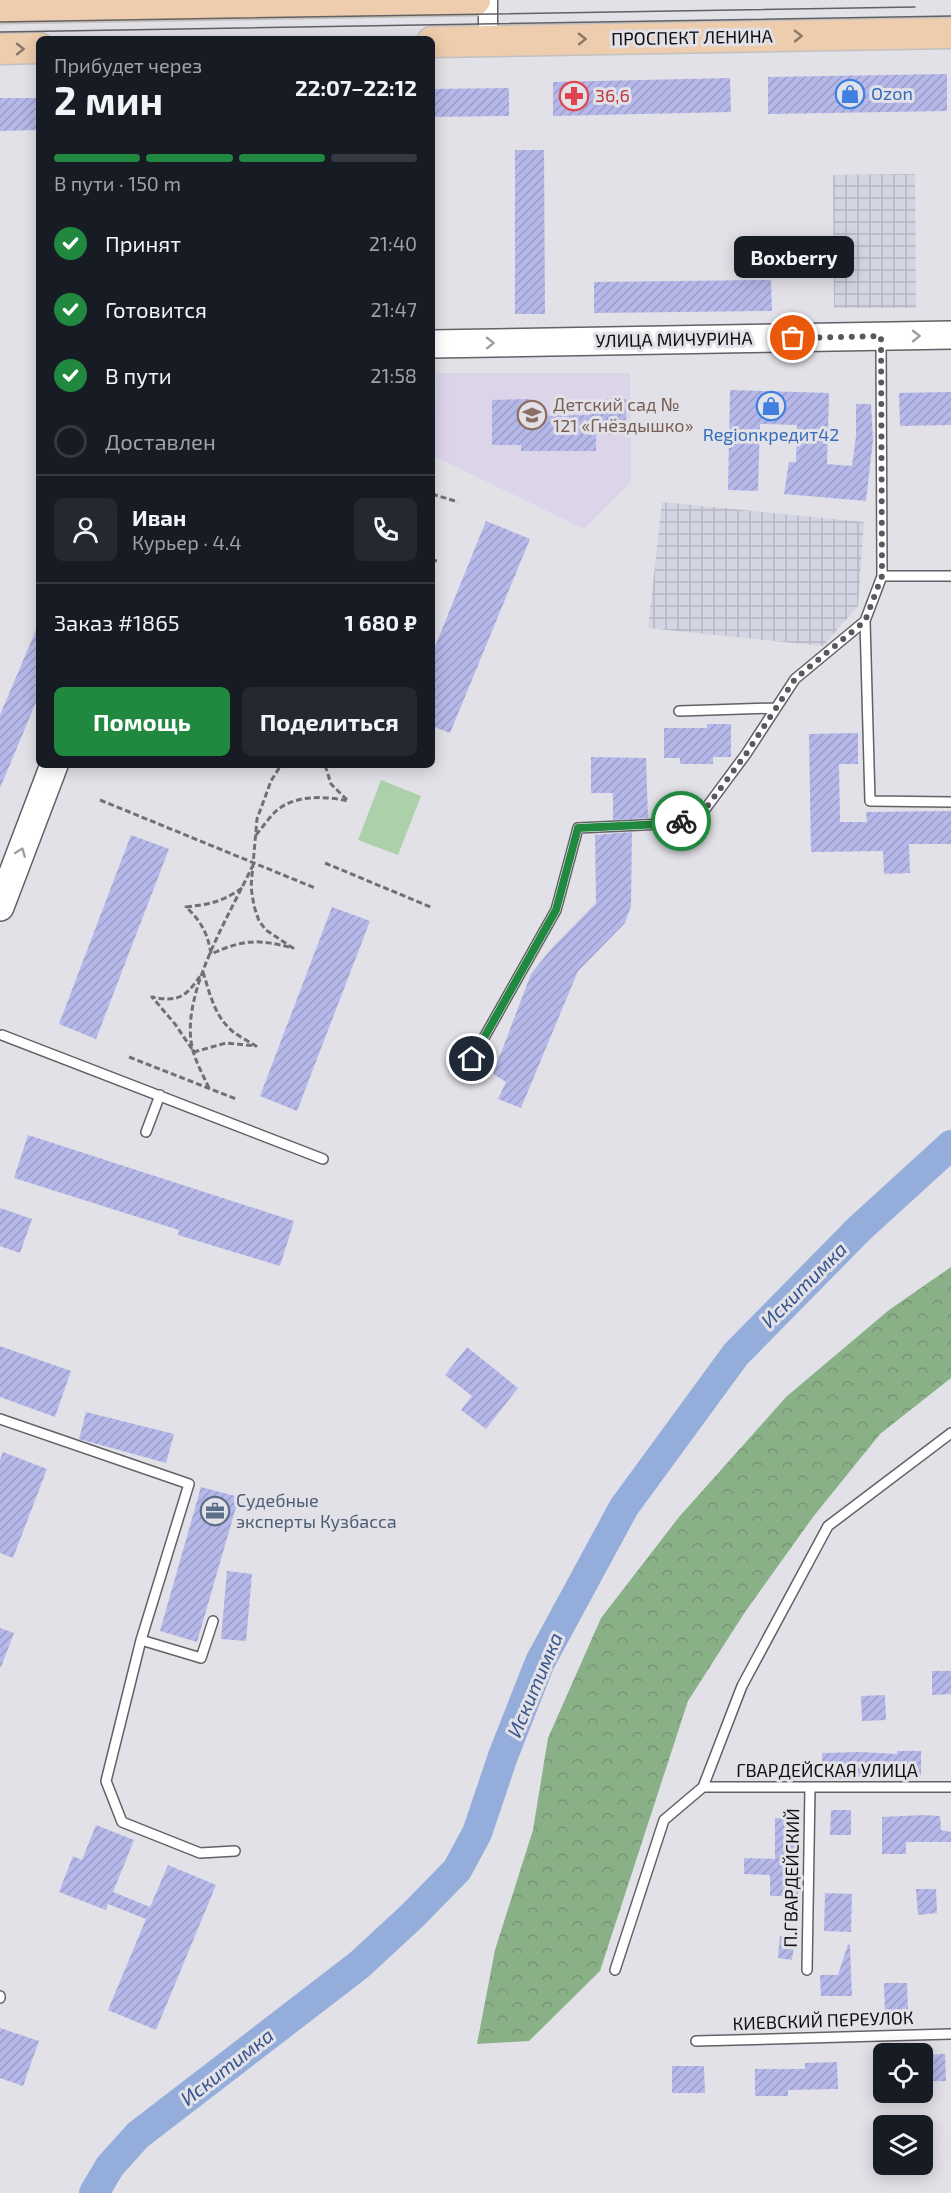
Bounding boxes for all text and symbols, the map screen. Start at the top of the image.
street label: ПРОСПЕКТ ЛЕНИНА [611,25,774,49]
one-way arrow [793,30,802,42]
one-way arrow [577,33,586,45]
one-way arrow [15,42,24,55]
text: Прибудет через [54,53,202,77]
text: 22:07–22:12 [295,74,417,100]
text: 2 мин [54,76,163,123]
shop icon: Ozon [834,78,866,110]
pharmacy icon: 36,6 [558,80,590,112]
place label: Ozon [871,82,913,104]
place label: 36,6 [595,84,630,106]
text: В пути · 150 m [54,171,181,195]
icon: check [54,227,87,260]
text: Принят [105,230,181,256]
text: 21:40 [369,231,417,255]
callout: Boxberry [733,236,853,278]
text: Boxberry [750,245,838,269]
icon: check [54,293,87,326]
text: Готовится [105,296,207,322]
text: 21:47 [371,297,417,321]
pin [767,312,818,363]
icon: bag [776,321,809,354]
street label: УЛИЦА МИЧУРИНА [595,327,753,351]
one-way arrow [912,330,921,342]
one-way arrow [486,337,495,349]
icon: check [54,359,87,392]
text: В пути [105,362,172,388]
text: 21:58 [370,363,417,387]
shop icon: Regionкредит42 [755,390,787,422]
place label: Детский сад № 121 «Гнёздышко» [553,393,693,436]
school or university icon: Детский сад № 121 «Гнёздышко» [516,399,548,431]
place label: Regionкредит42 [703,423,839,445]
text: Доставлен [105,428,216,454]
button: person [54,498,117,561]
button: phone [354,498,417,561]
text: Иван [132,504,186,530]
text: Курьер · 4.4 [132,530,241,554]
text: Заказ #1865 [54,609,180,635]
text: 1 680 ₽ [344,609,417,635]
button: Помощь [54,687,230,756]
button: Поделиться [242,687,417,756]
courier [651,791,711,851]
icon: bike [665,805,698,838]
one-way arrow [14,847,26,858]
pin [446,1033,497,1084]
icon: home [455,1042,488,1075]
water label: Искитимка [755,1236,851,1332]
place label: Судебные эксперты Кузбасса [236,1489,397,1532]
office icon: Судебные эксперты Кузбасса [199,1495,231,1527]
water label: Искитимка [501,1629,567,1741]
street label: ГВАРДЕЙСКАЯ УЛИЦА [736,1759,919,1781]
street label: П.ГВАРДЕЙСКИЙ [779,1808,803,1948]
street label: КИЕВСКИЙ ПЕРЕУЛОК [732,2006,914,2034]
water label: Искитимка [175,2022,278,2110]
map controls [873,2043,933,2175]
button: locate [873,2043,933,2103]
button: layers [873,2115,933,2175]

